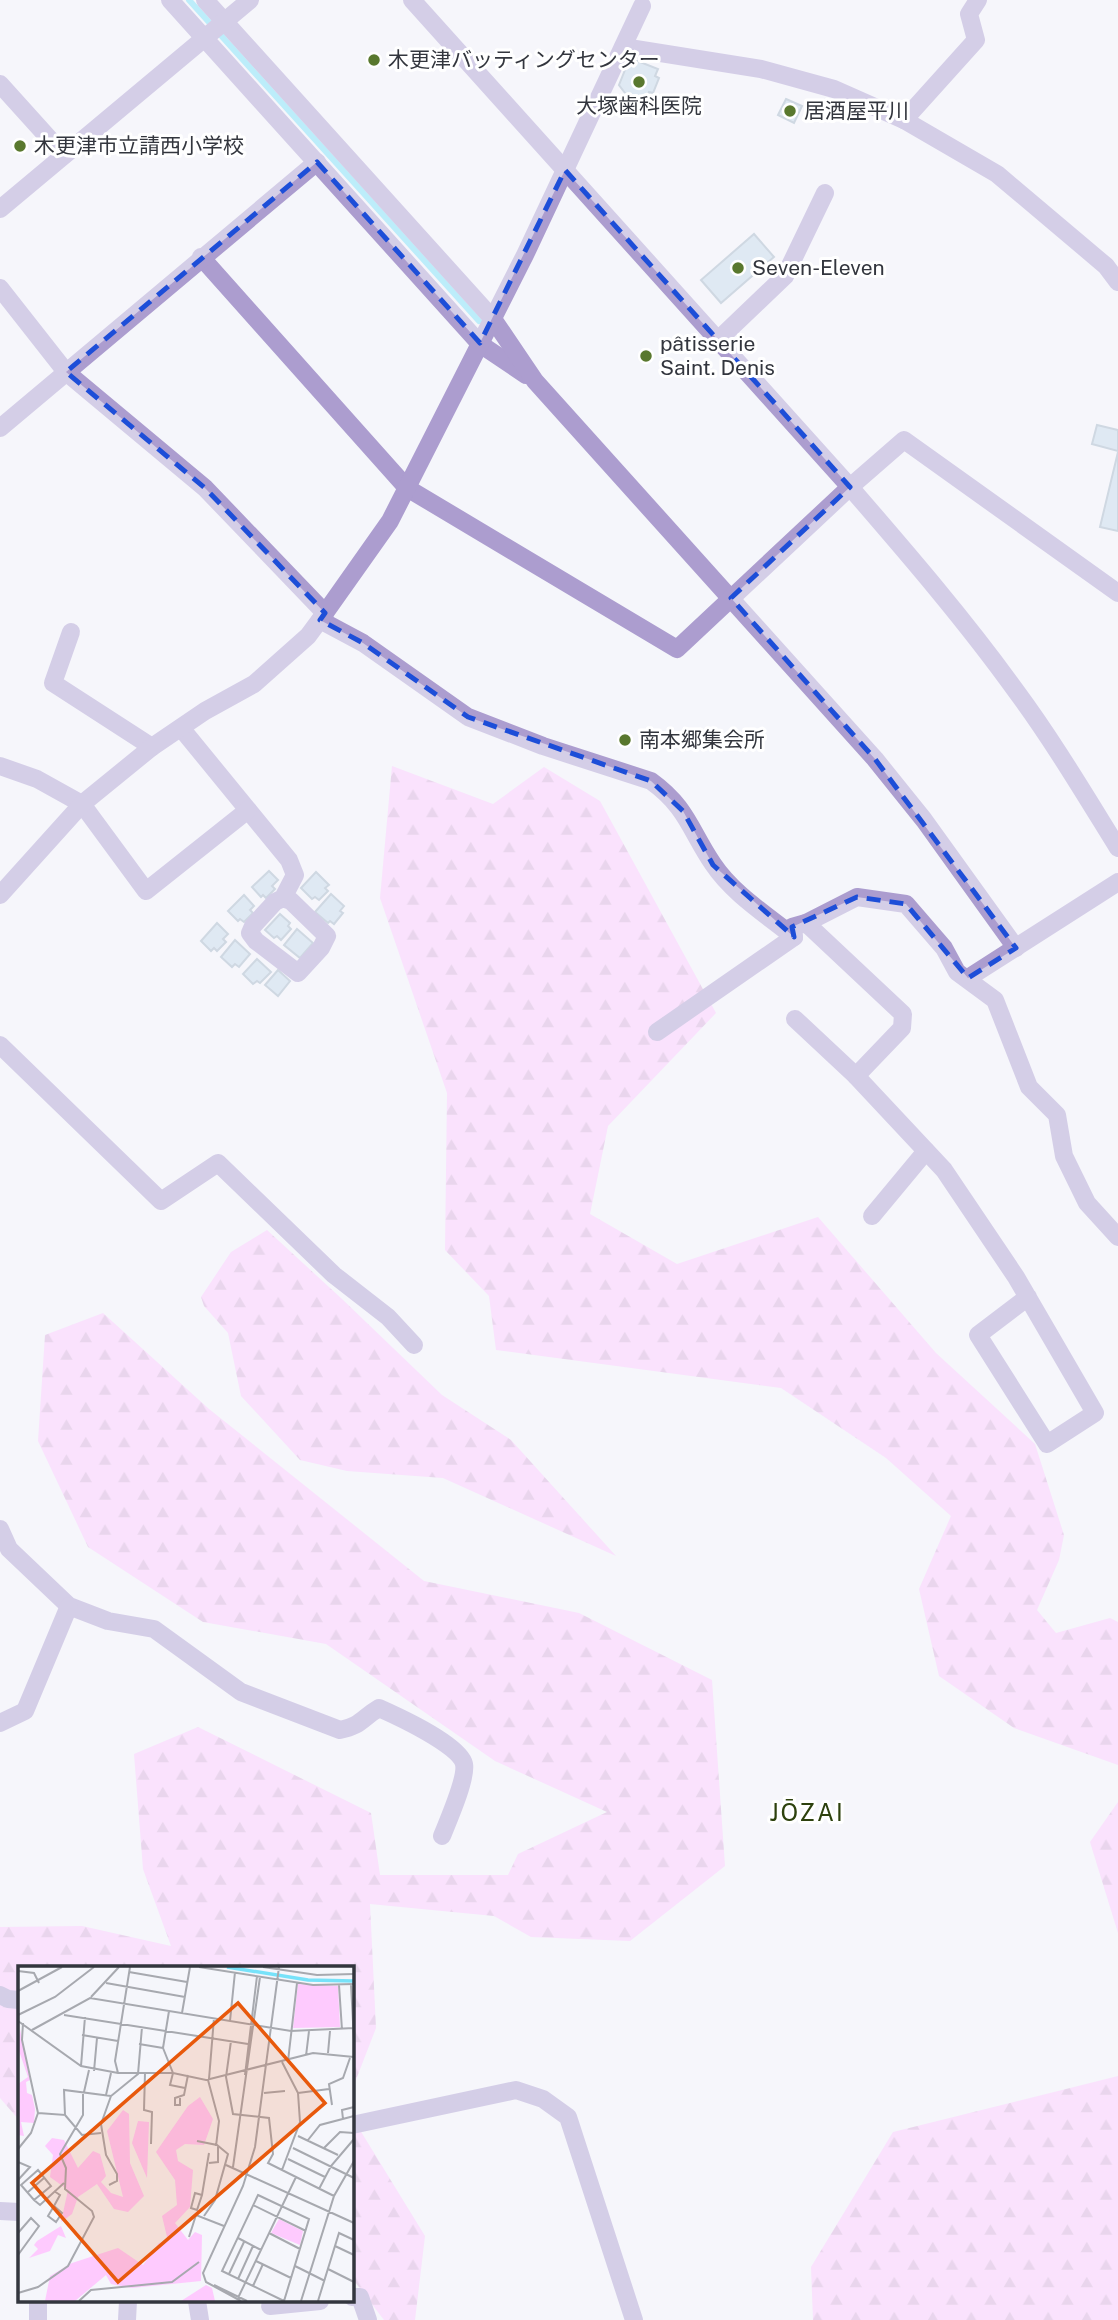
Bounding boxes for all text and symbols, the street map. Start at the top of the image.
place label: 木更津バッティングセンター [388,47,660,72]
marker: 木更津バッティングセンター [366,52,382,68]
marker: 大塚歯科医院 [631,74,647,90]
place label: 大塚歯科医院 [576,93,702,118]
place label: 居酒屋平川 [804,98,909,123]
marker: 居酒屋平川 [782,103,798,119]
place label: 木更津市立請西小学校 [34,133,244,158]
marker: 木更津市立請西小学校 [12,138,28,154]
place label: Seven-Eleven [752,255,885,280]
marker: Seven-Eleven [730,260,746,276]
place label: pâtisserie Saint. Denis [660,331,775,380]
marker: pâtisserie Saint. Denis [638,348,654,364]
place label: 南本郷集会所 [639,727,765,752]
marker: 南本郷集会所 [617,732,633,748]
district label: JŌZAI [769,1798,845,1826]
inset map [18,1966,354,2302]

